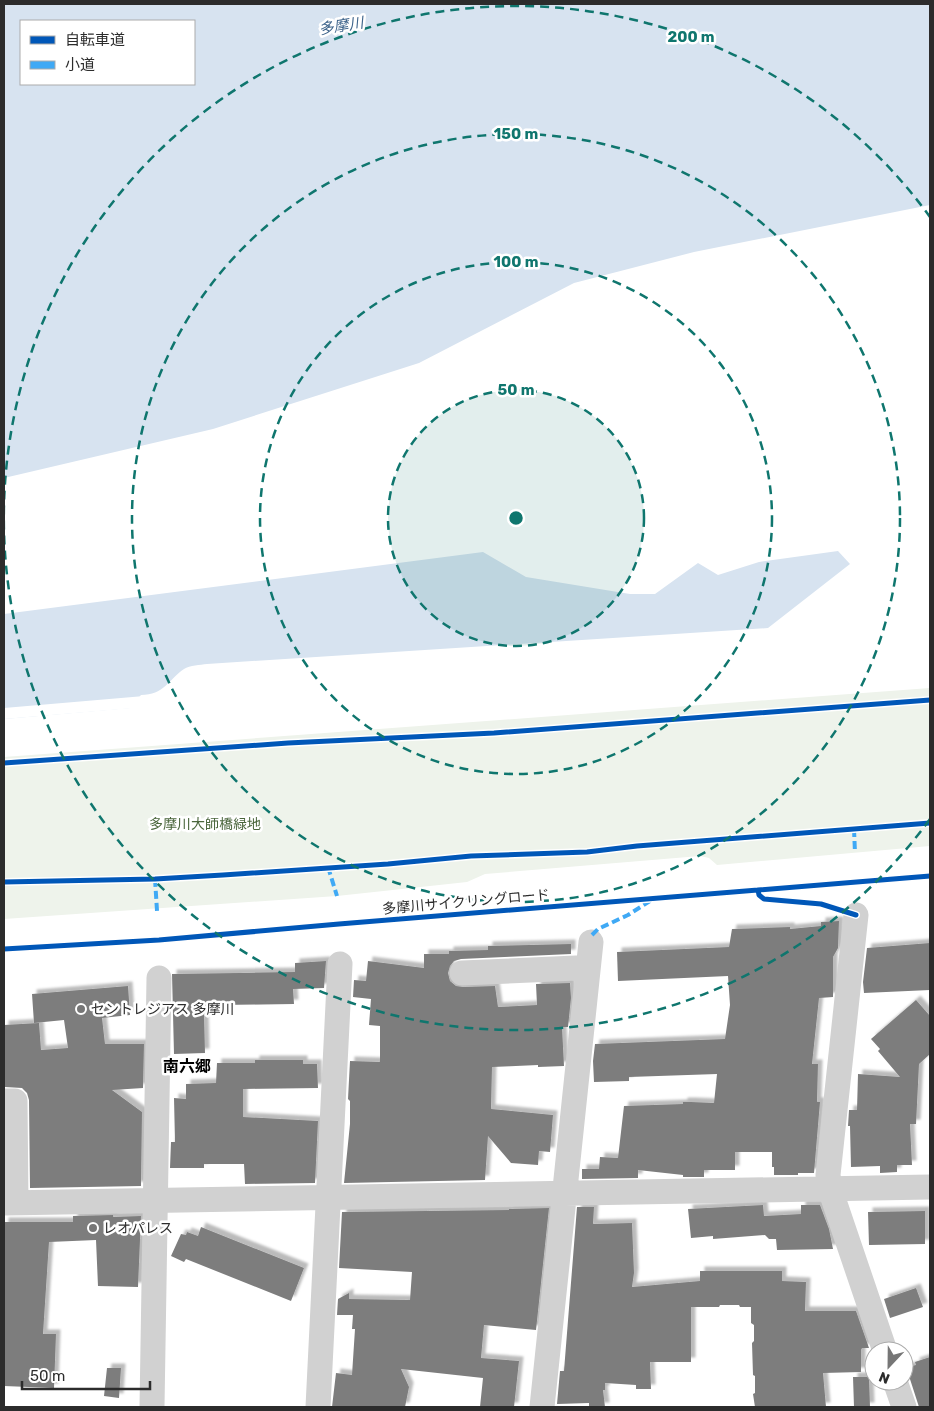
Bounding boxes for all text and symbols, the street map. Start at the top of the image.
water label: 多摩川 [317,13,367,38]
legend [20,20,195,85]
text: 200 m [667,28,715,46]
text: 自転車道 [65,31,125,49]
text: 小道 [65,56,95,74]
text: 150 m [494,125,538,143]
text: 100 m [494,253,538,271]
text: 50 m [498,381,534,399]
centre of rings [507,509,525,527]
park label: 多摩川大師橋緑地 [149,816,261,833]
street label: 多摩川サイクリングロード [382,886,550,918]
place label: セントレジアス 多摩川 [91,1001,234,1018]
marker: セントレジアス 多摩川 [75,1003,87,1015]
district label: 南六郷 [163,1057,211,1076]
place label: レオパレス [103,1220,173,1237]
marker: レオパレス [87,1222,99,1234]
north arrow [864,1341,914,1391]
scale bar [22,1358,150,1390]
text: 50 m [30,1367,65,1385]
text: N [876,1368,892,1387]

